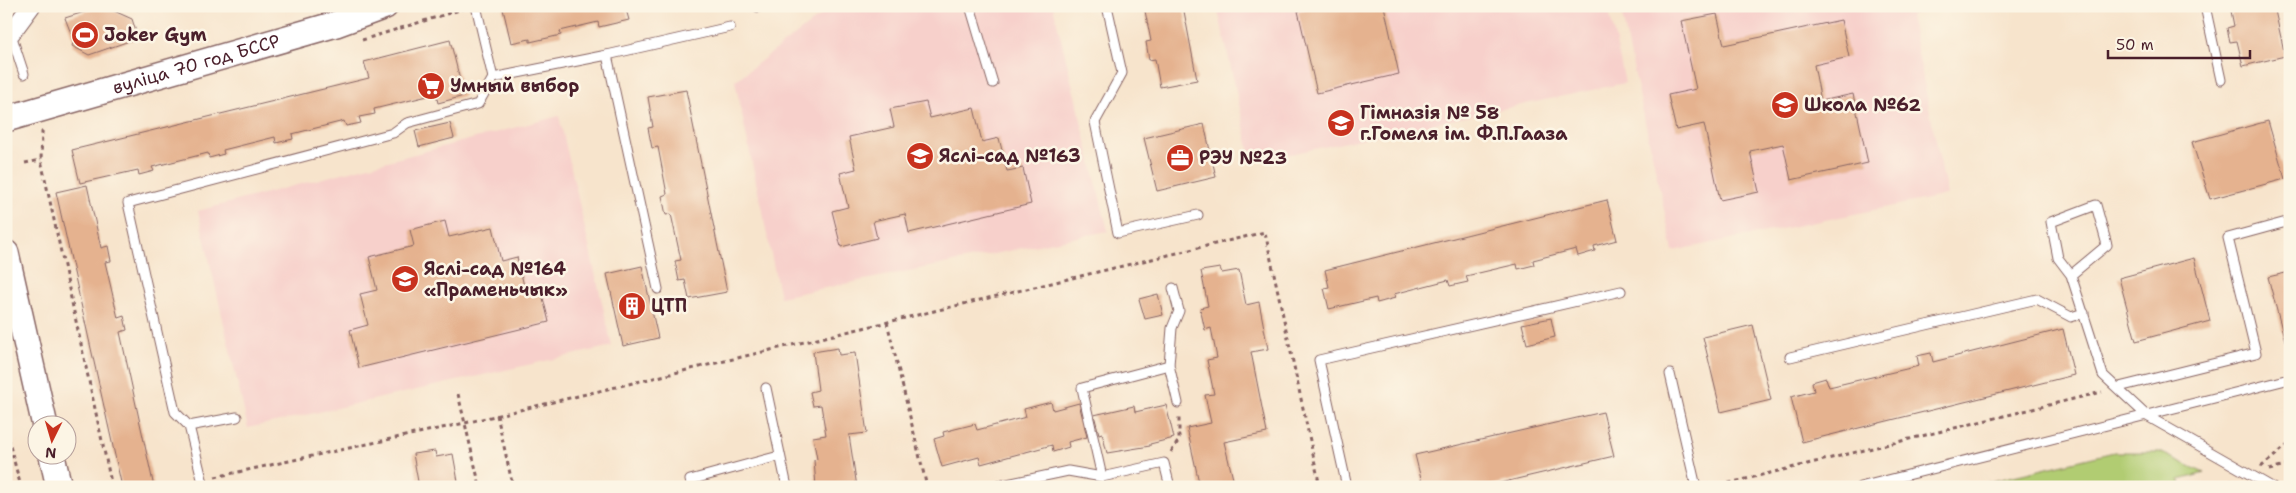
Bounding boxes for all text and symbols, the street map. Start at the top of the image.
sports icon: Joker Gym [70,20,100,50]
place label: Joker Gym [104,23,207,47]
scale bar [2108,28,2251,60]
street label: вуліца 70 год БССР [110,29,283,100]
text: 50 m [2116,35,2154,55]
supermarket icon: Умный выбор [416,71,446,101]
place label: Умный выбор [450,74,579,98]
school or university icon: Школа №62 [1770,90,1800,120]
place label: Школа №62 [1804,93,1921,117]
place label: Гімназія № 58 г.Гомеля ім. Ф.П.Гааза [1360,101,1568,146]
school or university icon: Гімназія № 58 г.Гомеля ім. Ф.П.Гааза [1326,108,1356,138]
school or university icon: Яслі-сад №163 [905,141,935,171]
office icon: РЭУ №23 [1165,143,1195,173]
place label: Яслі-сад №163 [939,144,1081,168]
place label: РЭУ №23 [1199,146,1287,170]
place label: Яслі-сад №164 «Праменьчык» [424,257,568,302]
school or university icon: Яслі-сад №164 «Праменьчык» [390,264,420,294]
building icon: ЦТП [617,291,647,321]
place label: ЦТП [651,294,687,318]
north arrow [28,416,78,466]
text: N [45,444,57,462]

